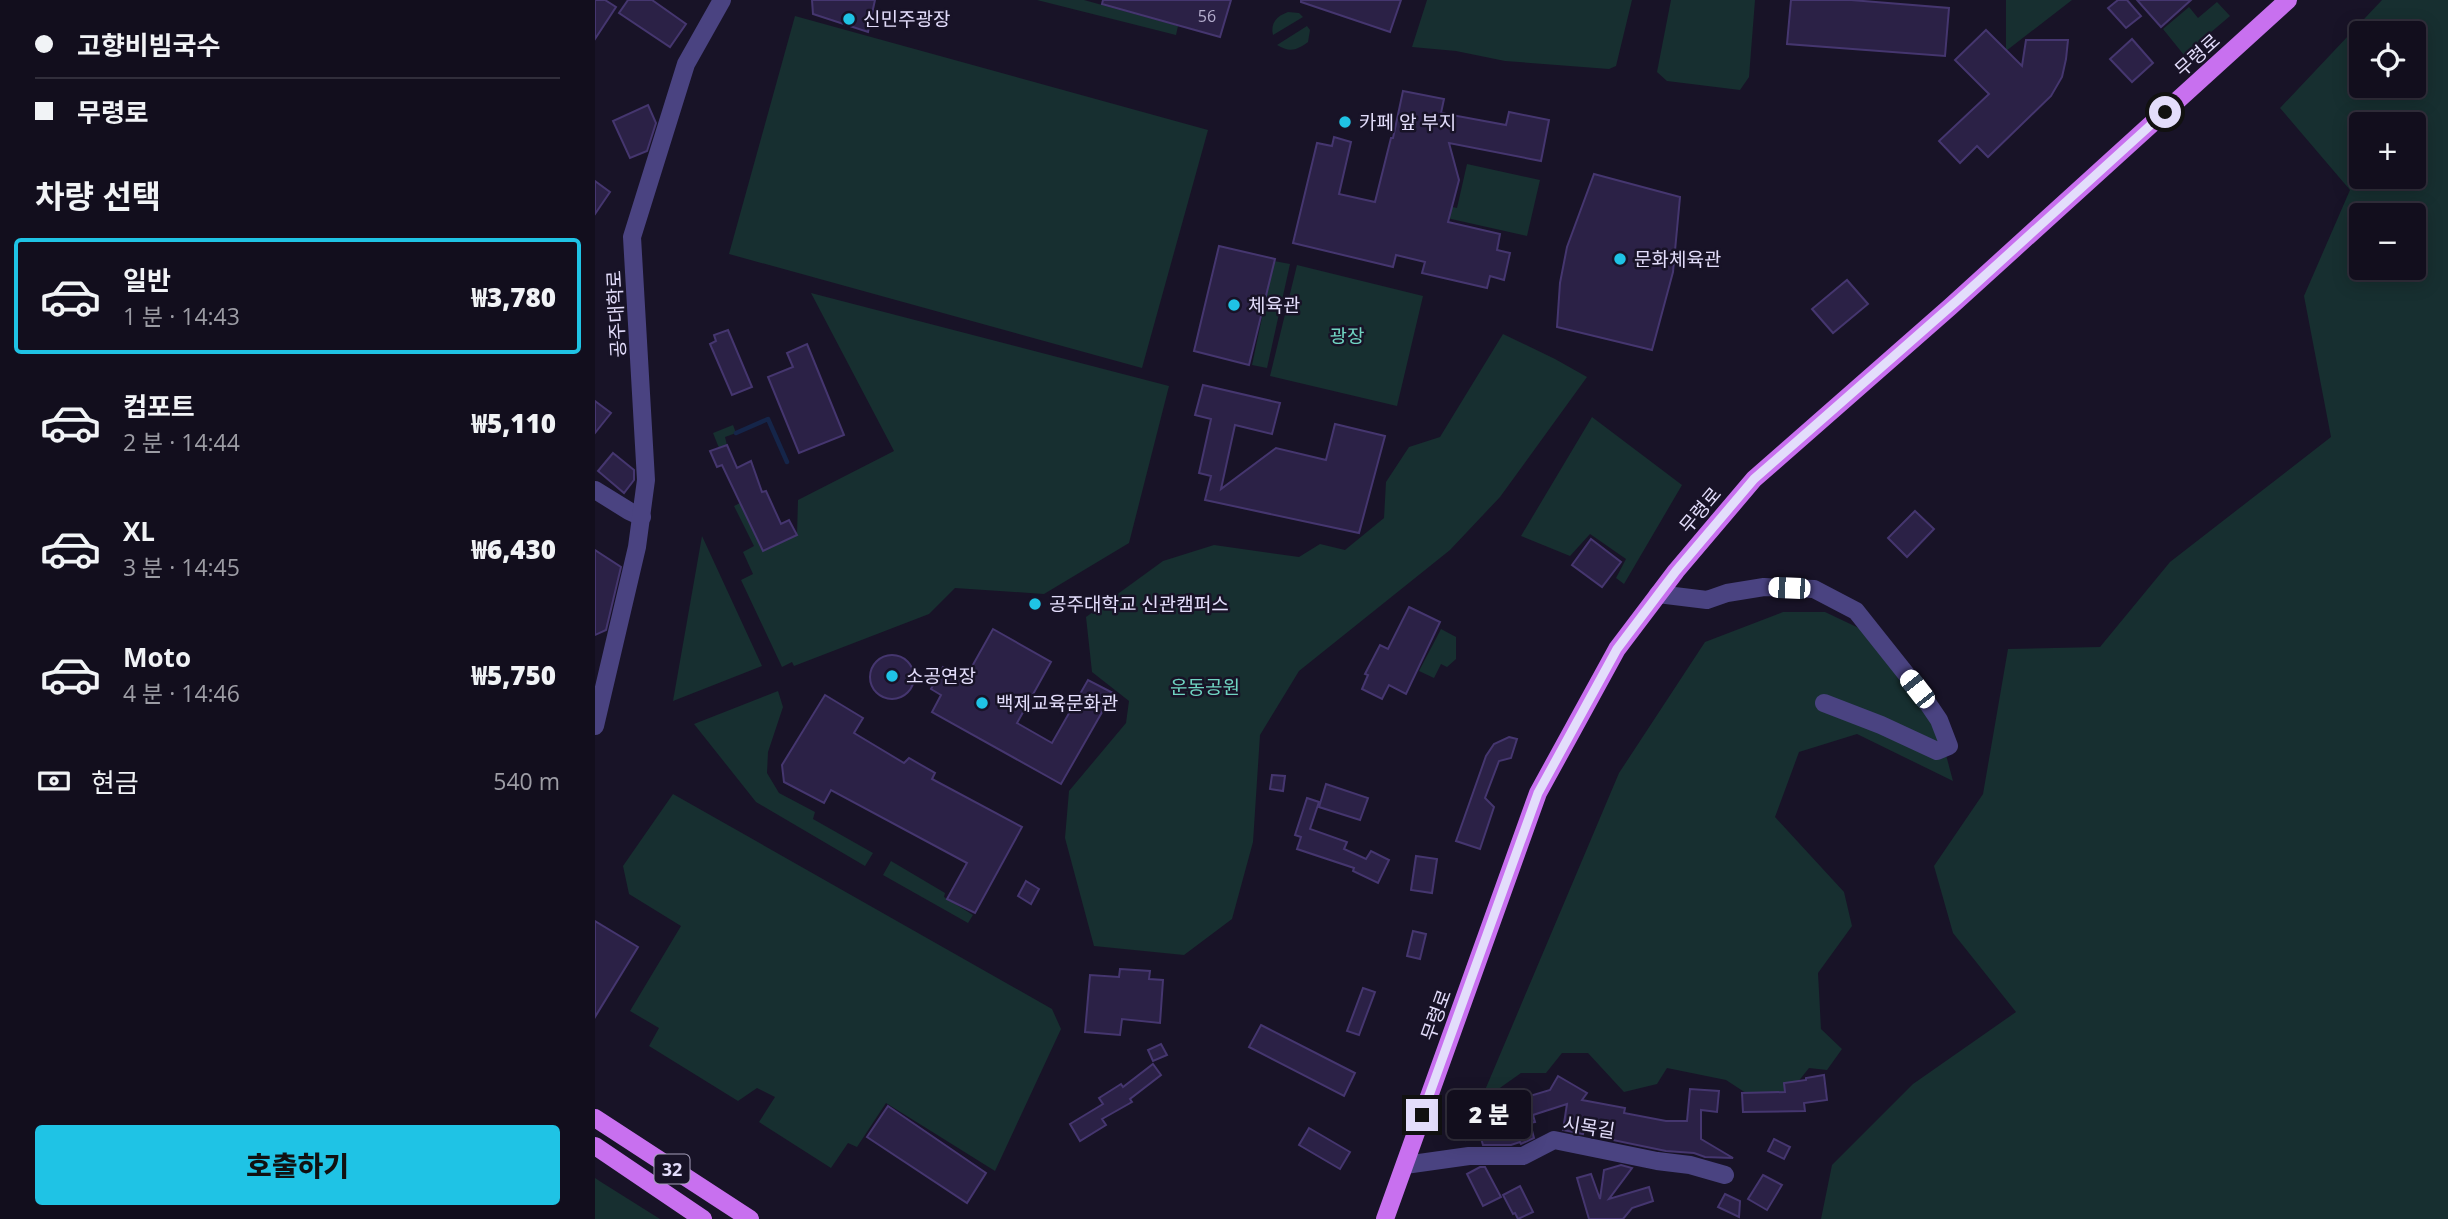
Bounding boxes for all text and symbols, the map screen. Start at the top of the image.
house number: 56 [1198,5,1216,27]
place label: 신민주광장 [863,6,950,32]
marker: 신민주광장 [841,11,857,27]
map controls [2349,21,2426,280]
button: locate [2349,21,2426,98]
text: 고향비빔국수 [77,27,221,63]
street label: 무령로 [2169,28,2225,82]
text: 무령로 [77,94,149,130]
route start [2149,96,2181,128]
place label: 카페 앞 부지 [1359,109,1456,135]
button: + [2349,112,2426,189]
marker: 카페 앞 부지 [1337,114,1353,130]
text: 차량 선택 [35,174,161,217]
button: − [2349,203,2426,280]
place label: 문화체육관 [1634,246,1721,272]
marker: 문화체육관 [1612,251,1628,267]
text: 일반 [123,262,171,298]
icon: car [39,265,102,328]
street label: 공주대학로 [601,270,631,358]
text: ₩3,780 [471,279,556,315]
place label: 체육관 [1248,292,1300,318]
marker: 체육관 [1226,297,1242,313]
text: 1 분 · 14:43 [123,300,240,332]
park label: 광장 [1330,323,1364,349]
text: 컴포트 [123,388,195,424]
icon: car [39,391,102,454]
text: ₩5,110 [471,405,556,441]
text: 2 분 · 14:44 [123,426,240,458]
street label: 무령로 [1673,482,1727,538]
text: XL [123,513,155,549]
icon: car [39,517,102,580]
text: ₩6,430 [471,531,556,567]
text: 3 분 · 14:45 [123,551,240,583]
car [1768,577,1811,599]
place label: 공주대학교 신관캠퍼스 [1049,591,1229,617]
marker: 공주대학교 신관캠퍼스 [1027,596,1043,612]
text: Moto [123,639,191,675]
icon: car [39,643,102,706]
text: ₩5,750 [471,657,556,693]
place label: 소공연장 [906,663,976,689]
car [1896,666,1939,712]
marker: 소공연장 [884,668,900,684]
park label: 운동공원 [1170,674,1240,700]
text: 4 분 · 14:46 [123,677,240,709]
place label: 백제교육문화관 [996,690,1118,716]
marker: 백제교육문화관 [974,695,990,711]
icon: cash [35,762,73,800]
text: 현금 [91,764,139,800]
text: 540 m [493,765,560,797]
street label: 무령로 [1415,986,1457,1044]
callout: 2 분 [1447,1090,1531,1140]
text: 2 분 [1469,1098,1509,1130]
route end [1406,1099,1438,1131]
street label: 시목길 [1561,1110,1617,1144]
button: 호출하기 [35,1125,560,1205]
road number: 32 [655,1154,689,1184]

